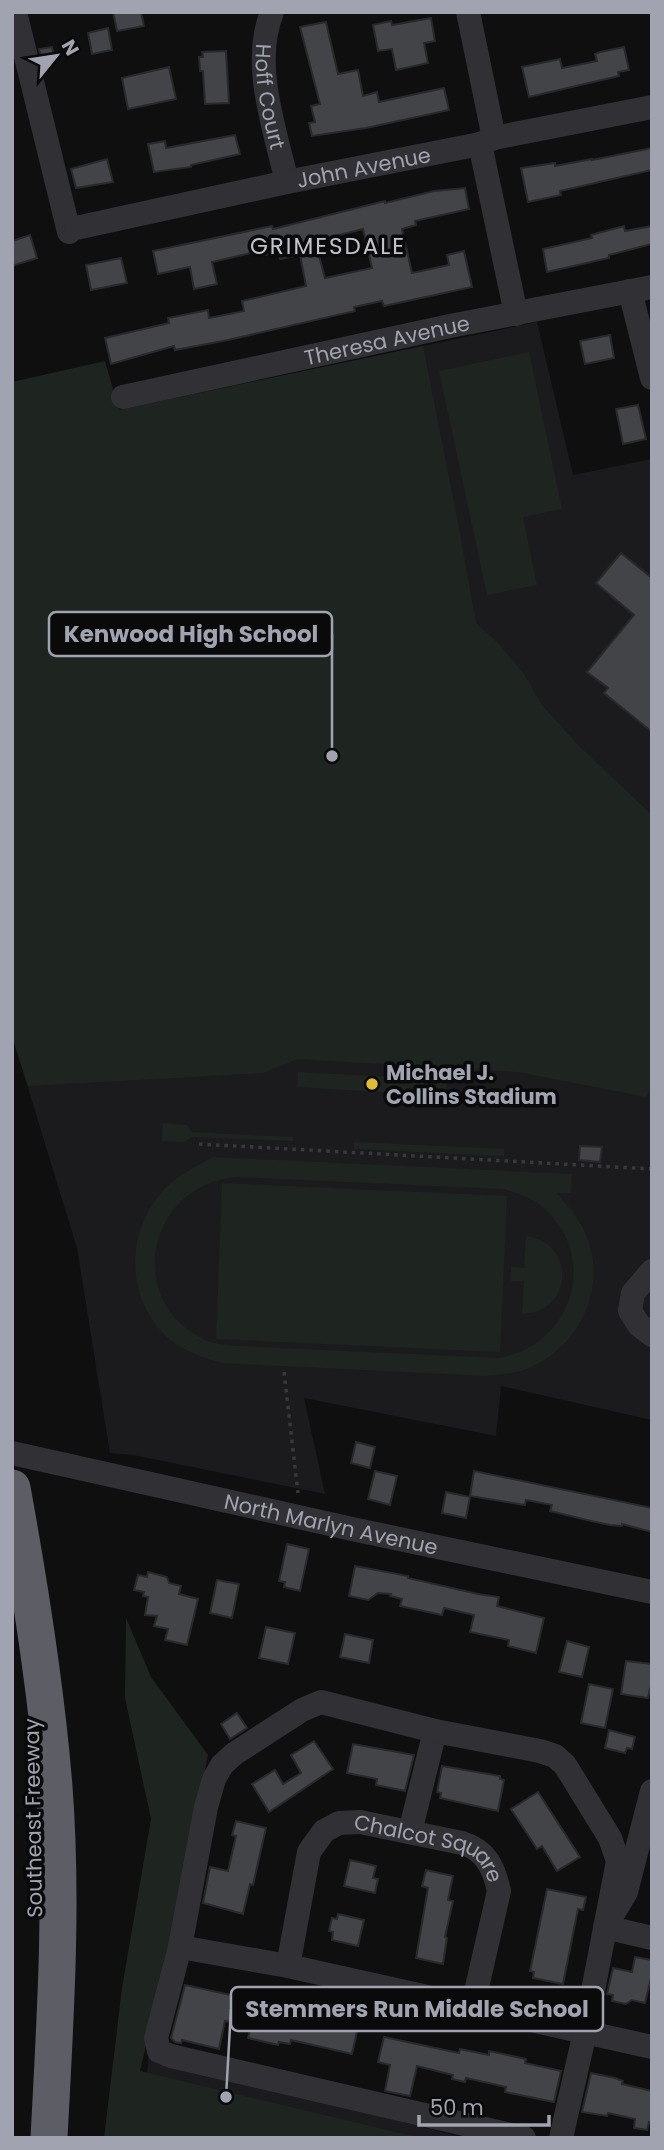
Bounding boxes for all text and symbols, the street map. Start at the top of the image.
north arrow [21,21,91,91]
text: N [55,35,86,61]
street label: Hoff Court [249,43,293,152]
street label: John Avenue [294,140,433,194]
district label: GRIMESDALE [250,230,406,262]
street label: Theresa Avenue [301,308,472,372]
callout: Kenwood High School [49,612,332,656]
text: Kenwood High School [64,618,318,650]
place label: Michael J. Collins Stadium [386,1058,557,1111]
marker: Michael J. Collins Stadium [364,1076,380,1092]
street label: North Marlyn Avenue [222,1486,441,1561]
street label: Southeast Freeway [17,1718,49,1918]
street label: Chalcot Square [352,1807,510,1886]
callout: Stemmers Run Middle School [231,1987,603,2031]
text: Stemmers Run Middle School [245,1993,589,2025]
scale bar [419,2084,548,2128]
text: 50 m [430,2093,484,2122]

